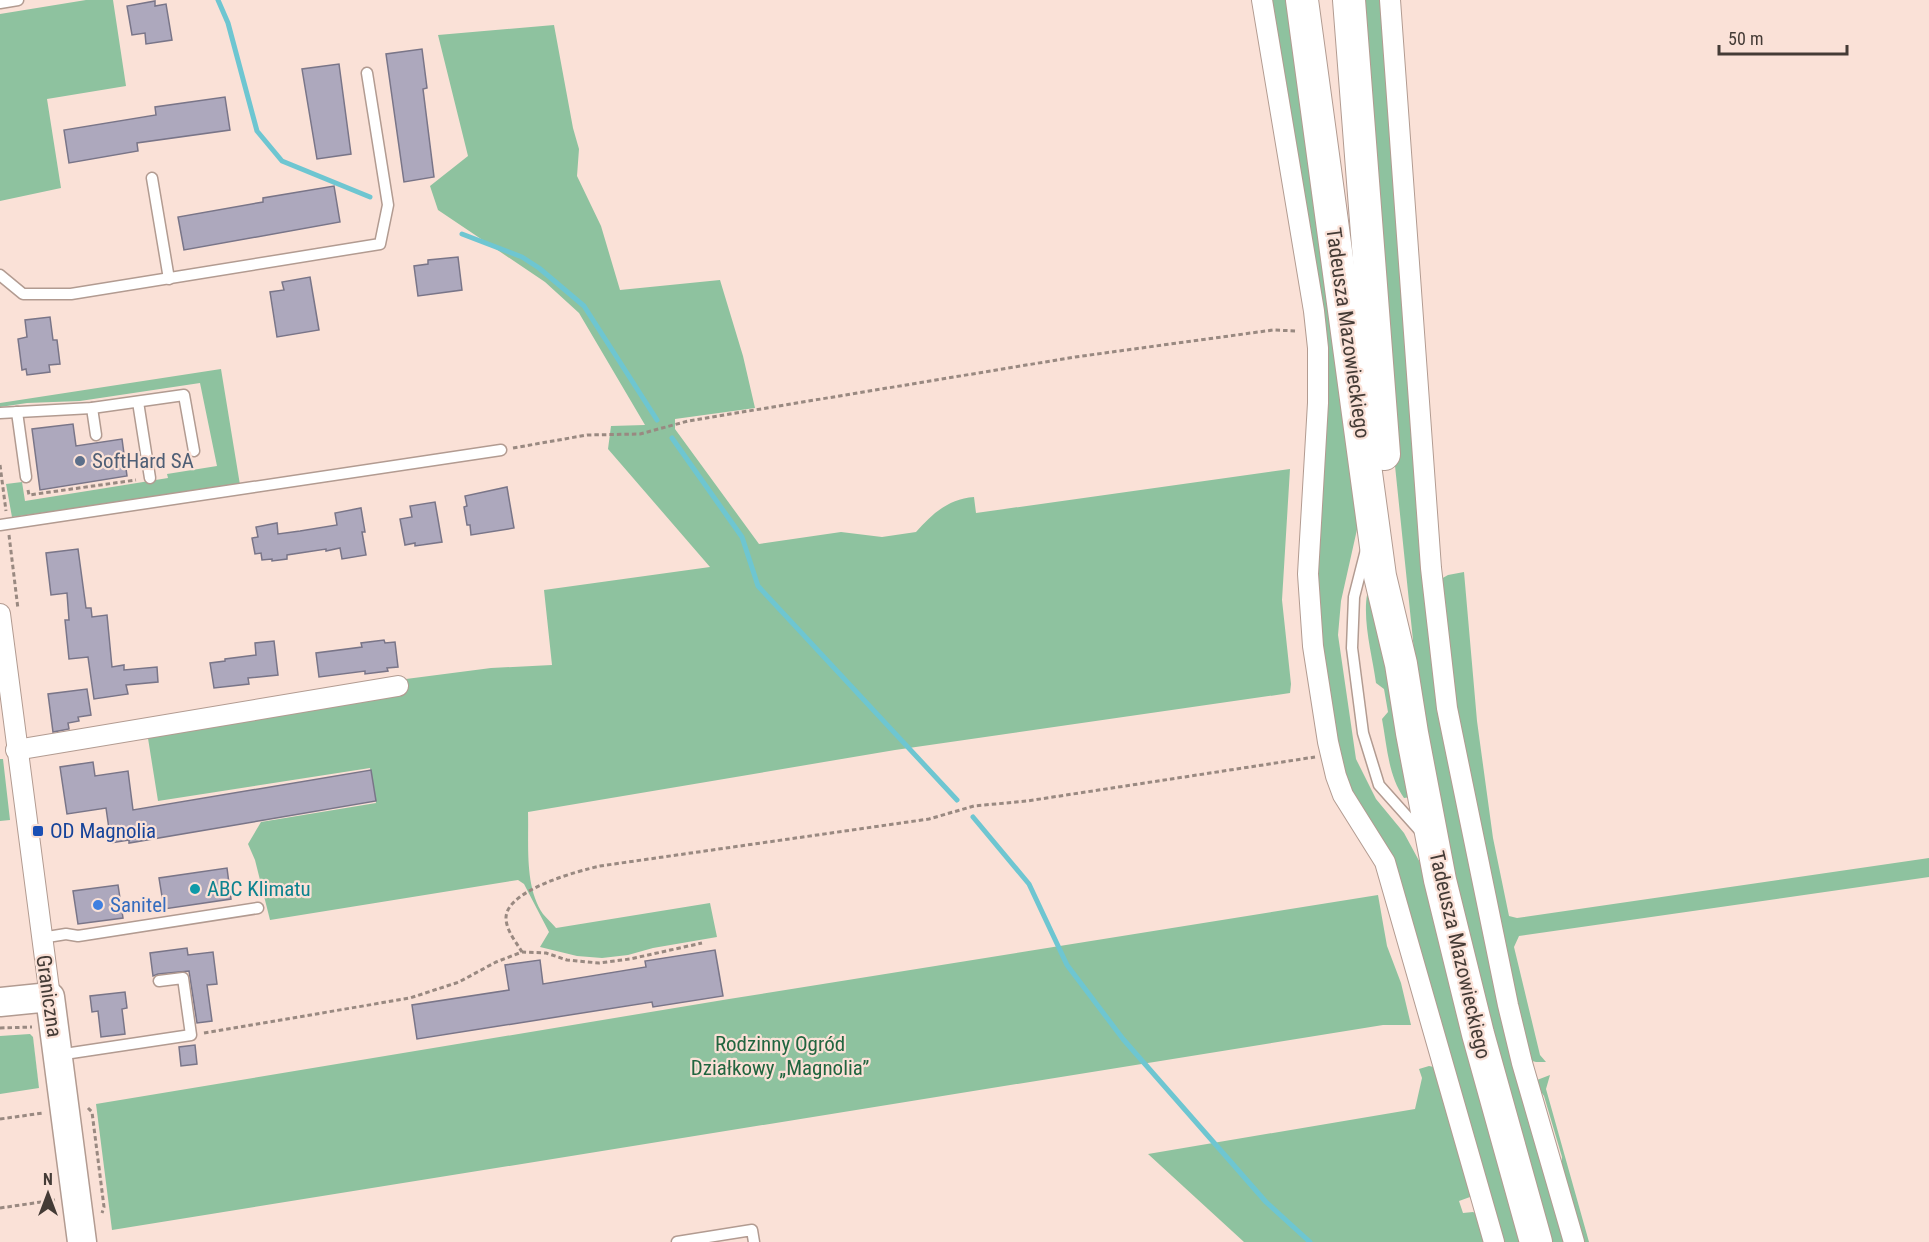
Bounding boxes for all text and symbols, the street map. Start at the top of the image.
scale bar [1719,18,1846,56]
text: 50 m [1728,28,1763,49]
street label: Tadeusza Mazowieckiego [1321,226,1375,440]
place label: SoftHard SA [92,449,194,473]
marker: SoftHard SA [73,454,87,468]
place label: OD Magnolia [50,819,156,843]
marker: OD Magnolia [31,824,45,838]
street label: Tadeusza Mazowieckiego [1424,849,1496,1061]
place label: ABC Klimatu [207,877,311,901]
marker: ABC Klimatu [188,882,202,896]
place label: Sanitel [110,893,167,917]
marker: Sanitel [91,898,105,912]
street label: Graniczna [31,953,67,1039]
park label: Rodzinny Ogród Działkowy „Magnolia” [691,1032,869,1080]
north arrow [18,1164,78,1224]
text: N [43,1170,53,1189]

